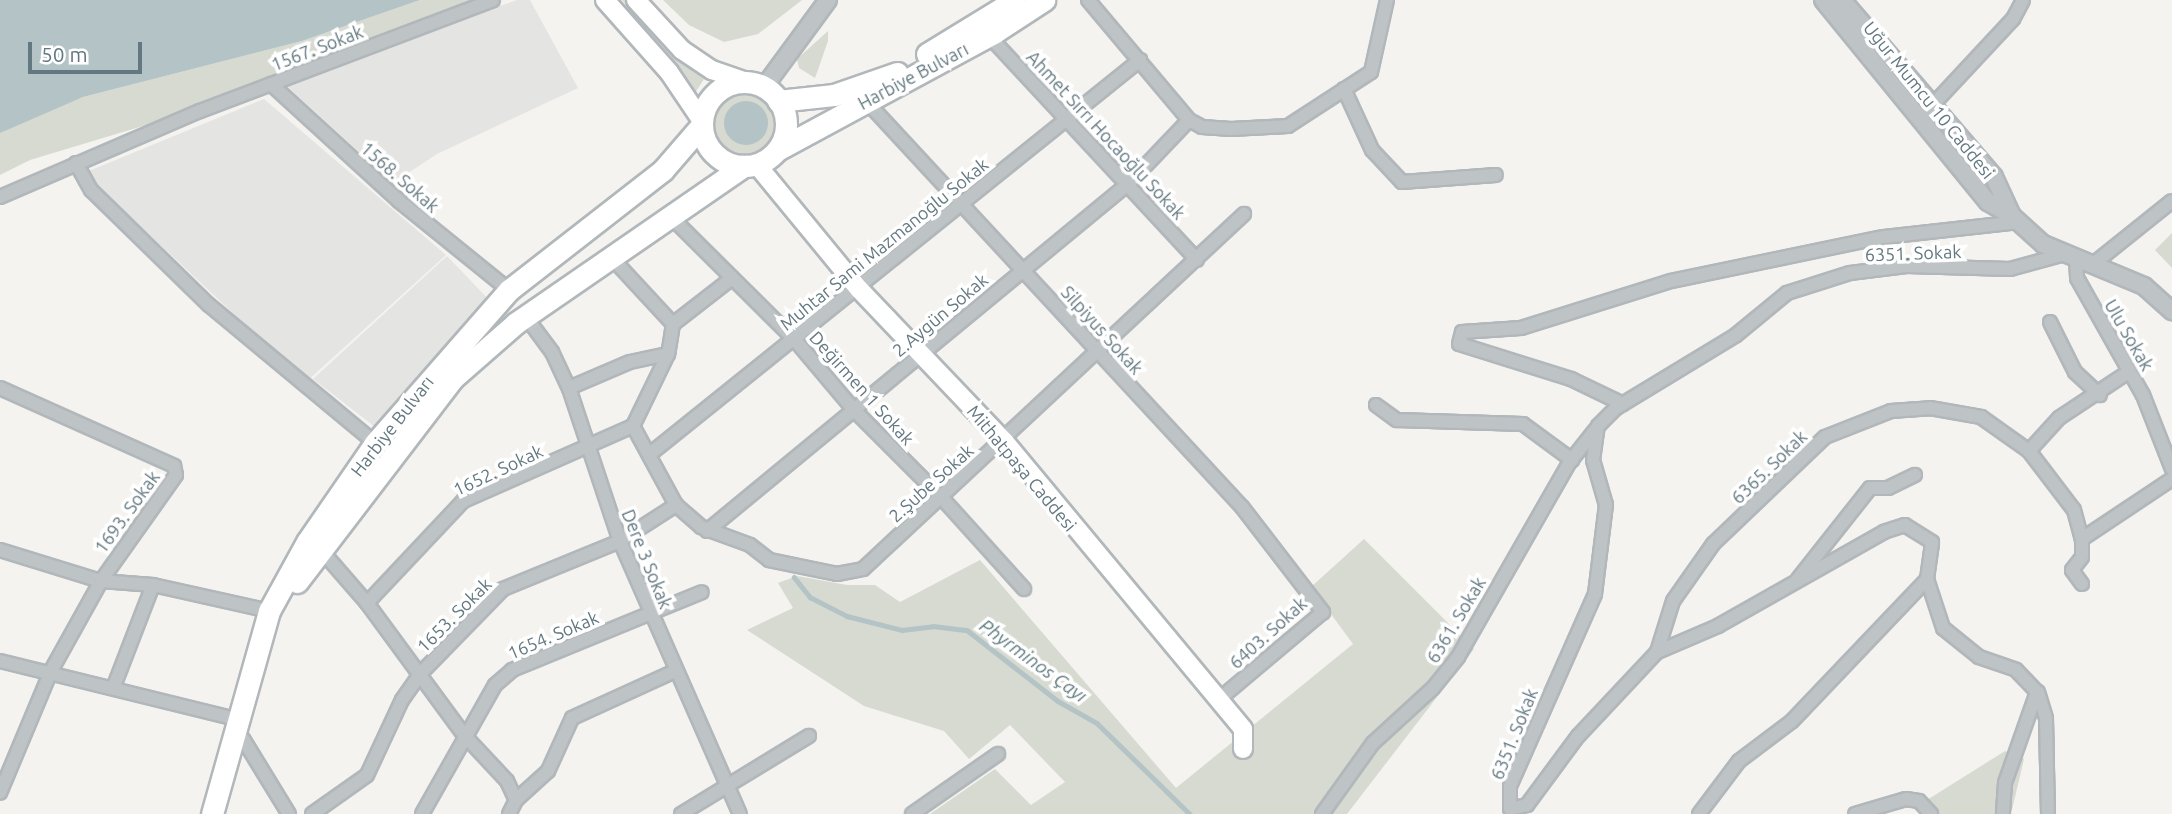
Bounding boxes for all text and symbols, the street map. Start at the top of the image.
street label: Uğur Mumcu 10 Caddesi [1859,17,1999,183]
street label: 1567. Sokak [268,21,366,75]
scale bar [32,28,145,72]
street label: Harbiye Bulvarı [854,38,972,114]
text: 50 m [41,42,88,66]
street label: Ahmet Sırrı Hocaoğlu Sokak [1022,46,1190,224]
street label: 1568. Sokak [356,137,444,217]
street label: Muhtar Sami Mazmanoğlu Sokak [775,153,993,335]
street label: 6351. Sokak [1864,241,1962,265]
street label: 2.Aygün Sokak [888,269,992,361]
street label: Silpiyus Sokak [1057,281,1147,379]
street label: Ulu Sokak [2100,295,2158,375]
street label: Değirmen 1 Sokak [805,327,919,449]
street label: Harbiye Bulvarı [346,371,438,481]
street label: Mithatpaşa Caddesi [963,400,1081,536]
street label: 6365. Sokak [1727,426,1811,508]
street label: 2.Şube Sokak [884,439,978,527]
street label: 1652. Sokak [450,440,546,500]
street label: 1693. Sokak [90,467,164,557]
street label: Dere 3 Sokak [617,506,677,612]
street label: 1653. Sokak [412,573,496,657]
street label: 6361. Sokak [1422,573,1490,667]
street label: 6403. Sokak [1225,593,1311,673]
street label: 1654. Sokak [504,606,602,664]
water label: Phyrminos Çayı [975,614,1091,708]
street label: 6351. Sokak [1486,685,1542,783]

